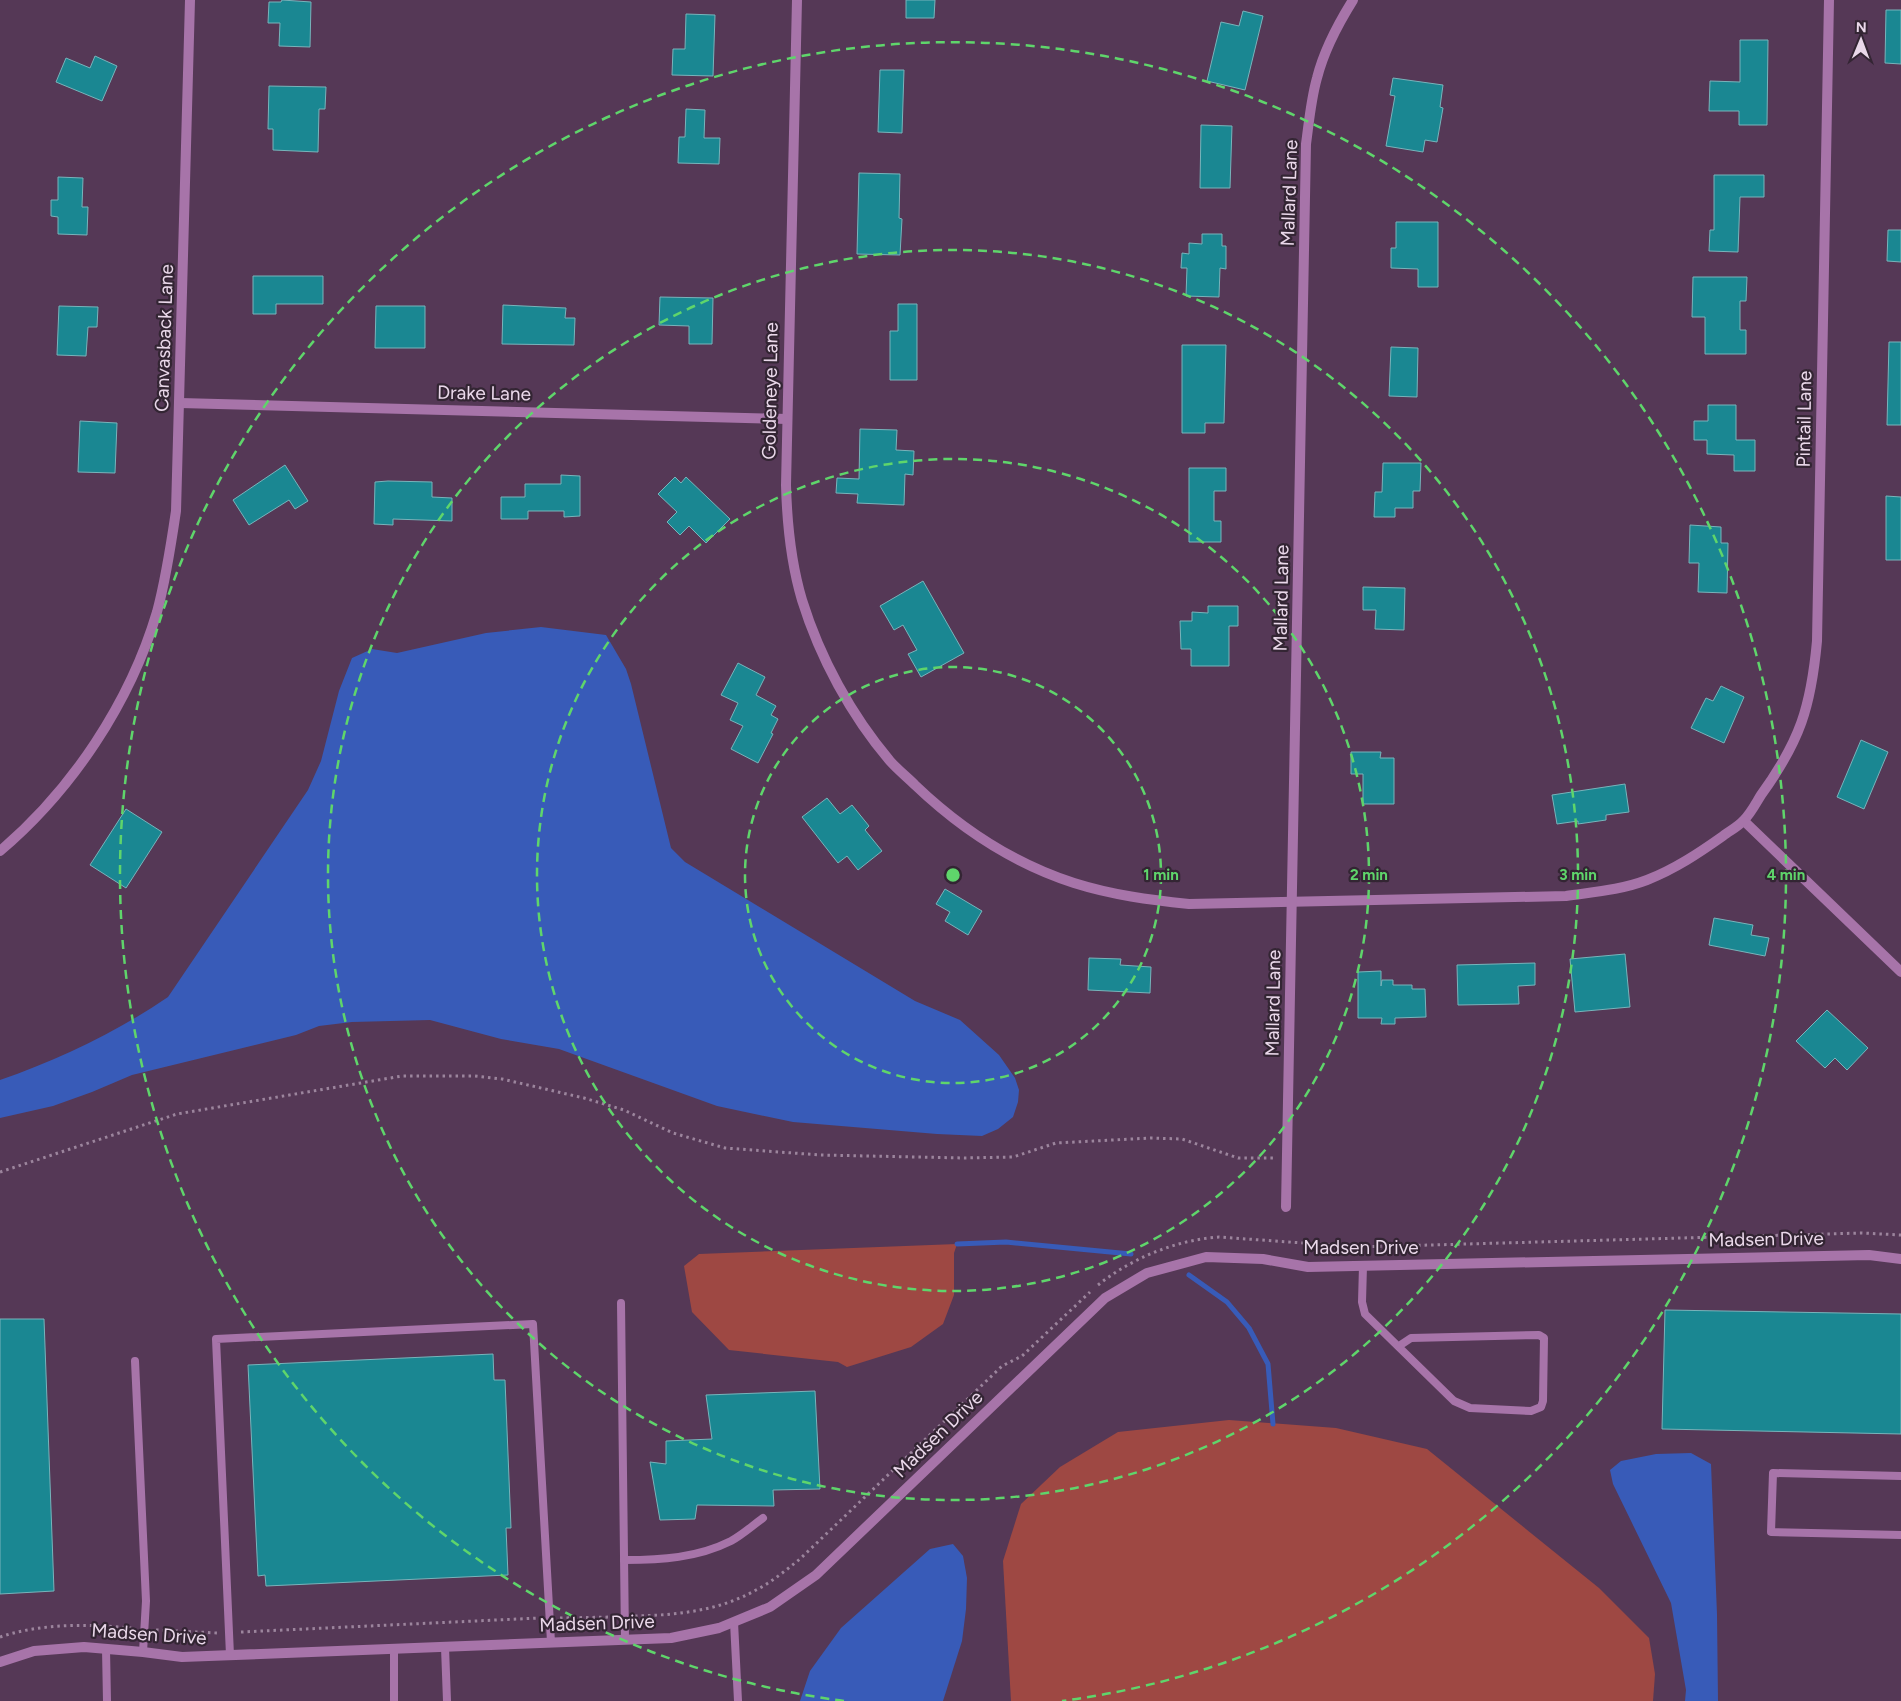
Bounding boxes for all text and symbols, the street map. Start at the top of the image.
north arrow [1836,15,1886,65]
text: N [1856,19,1867,36]
street label: Mallard Lane [1276,139,1302,247]
street label: Canvasback Lane [150,264,178,412]
street label: Goldeneye Lane [757,322,783,460]
street label: Pintail Lane [1792,370,1816,468]
street label: Drake Lane [437,381,531,405]
street label: Mallard Lane [1269,545,1293,651]
centre of rings [944,866,962,884]
text: 1 min [1143,866,1179,884]
text: 2 min [1350,866,1388,884]
text: 3 min [1559,866,1597,884]
text: 4 min [1767,866,1805,884]
street label: Mallard Lane [1261,950,1285,1056]
street label: Madsen Drive [1708,1226,1824,1252]
street label: Madsen Drive [1303,1236,1419,1259]
street label: Madsen Drive [889,1386,987,1482]
street label: Madsen Drive [539,1609,655,1637]
street label: Madsen Drive [91,1619,207,1649]

